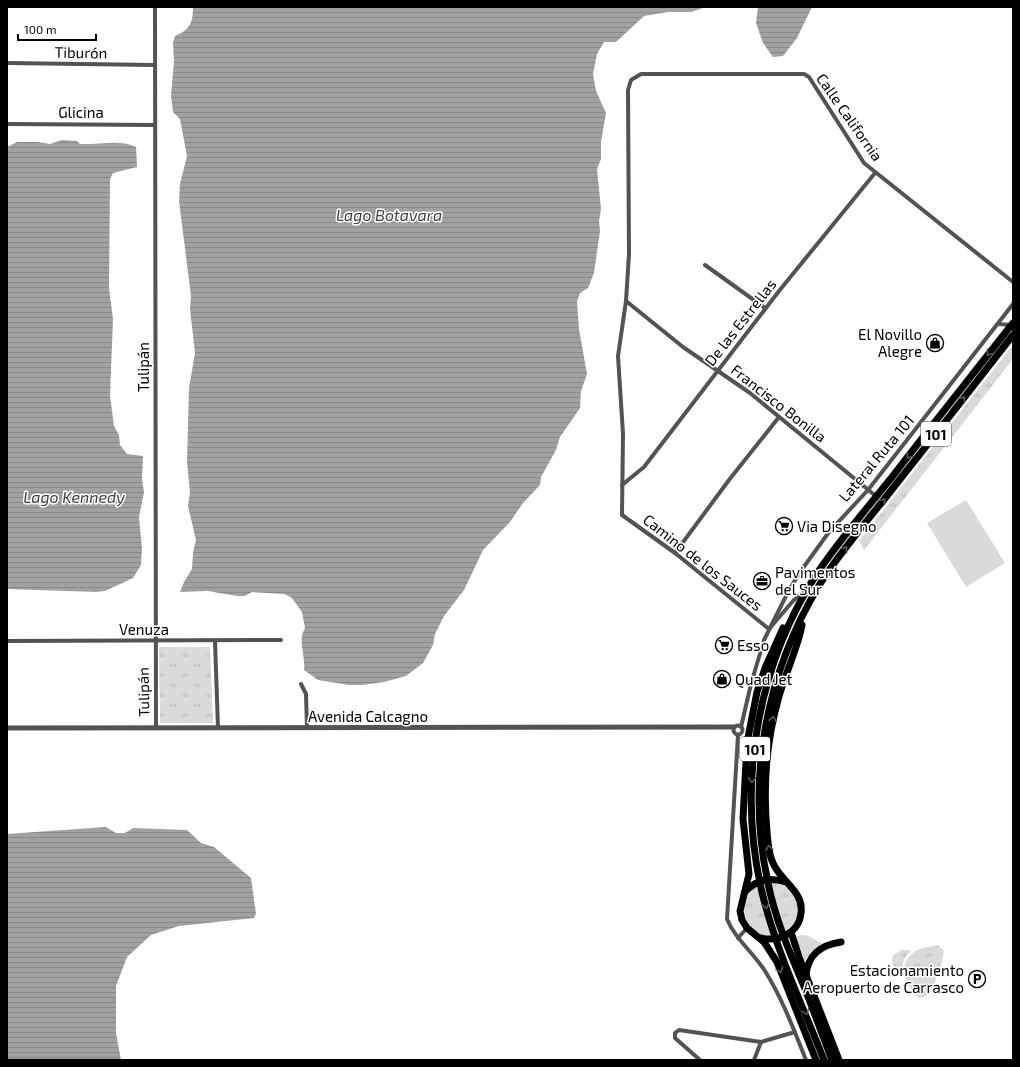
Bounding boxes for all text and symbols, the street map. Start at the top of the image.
scale bar [18,16,96,42]
text: 100 m [24,22,56,36]
street label: Tiburón [55,43,107,61]
street label: Calle California [813,70,887,164]
street label: Glicina [58,103,104,121]
water label: Lago Botavara [336,205,442,224]
street label: De las Estrellas [700,275,780,369]
place label: El Novillo Alegre [858,325,922,360]
shop icon: El Novillo Alegre [925,333,945,353]
street label: Tulipán [134,342,152,392]
one-way arrow [987,349,994,356]
street label: Francisco Bonilla [728,360,830,446]
one-way arrow [959,396,966,403]
street label: Lateral Ruta 101 [835,411,917,505]
road number: 101 [921,422,951,446]
one-way arrow [906,451,913,458]
water label: Lago Kennedy [23,487,125,507]
one-way arrow [878,499,885,506]
street label: Camino de los Sauces [640,510,766,614]
supermarket icon: Via Disegno [774,516,794,536]
place label: Via Disegno [797,517,876,535]
one-way arrow [841,546,848,553]
place label: Pavimentos del Sur [775,563,855,598]
office icon: Pavimentos del Sur [752,571,772,591]
street label: Venuza [119,620,169,638]
supermarket icon: Esso [714,635,734,655]
place label: Esso [737,636,769,654]
street label: Tulipán [134,667,152,717]
shop icon: Quad Jet [712,669,732,689]
place label: Quad Jet [735,670,793,689]
street label: Avenida Calcagno [308,707,428,725]
one-way arrow [769,715,777,722]
road number: 101 [740,737,770,761]
one-way arrow [748,777,756,783]
one-way arrow [765,845,774,851]
one-way arrow [761,902,770,909]
place label: Estacionamiento Aeropuerto de Carrasco [803,961,964,996]
one-way arrow [776,966,784,973]
parking icon: Estacionamiento Aeropuerto de Carrasco [967,969,987,989]
one-way arrow [801,1009,809,1016]

